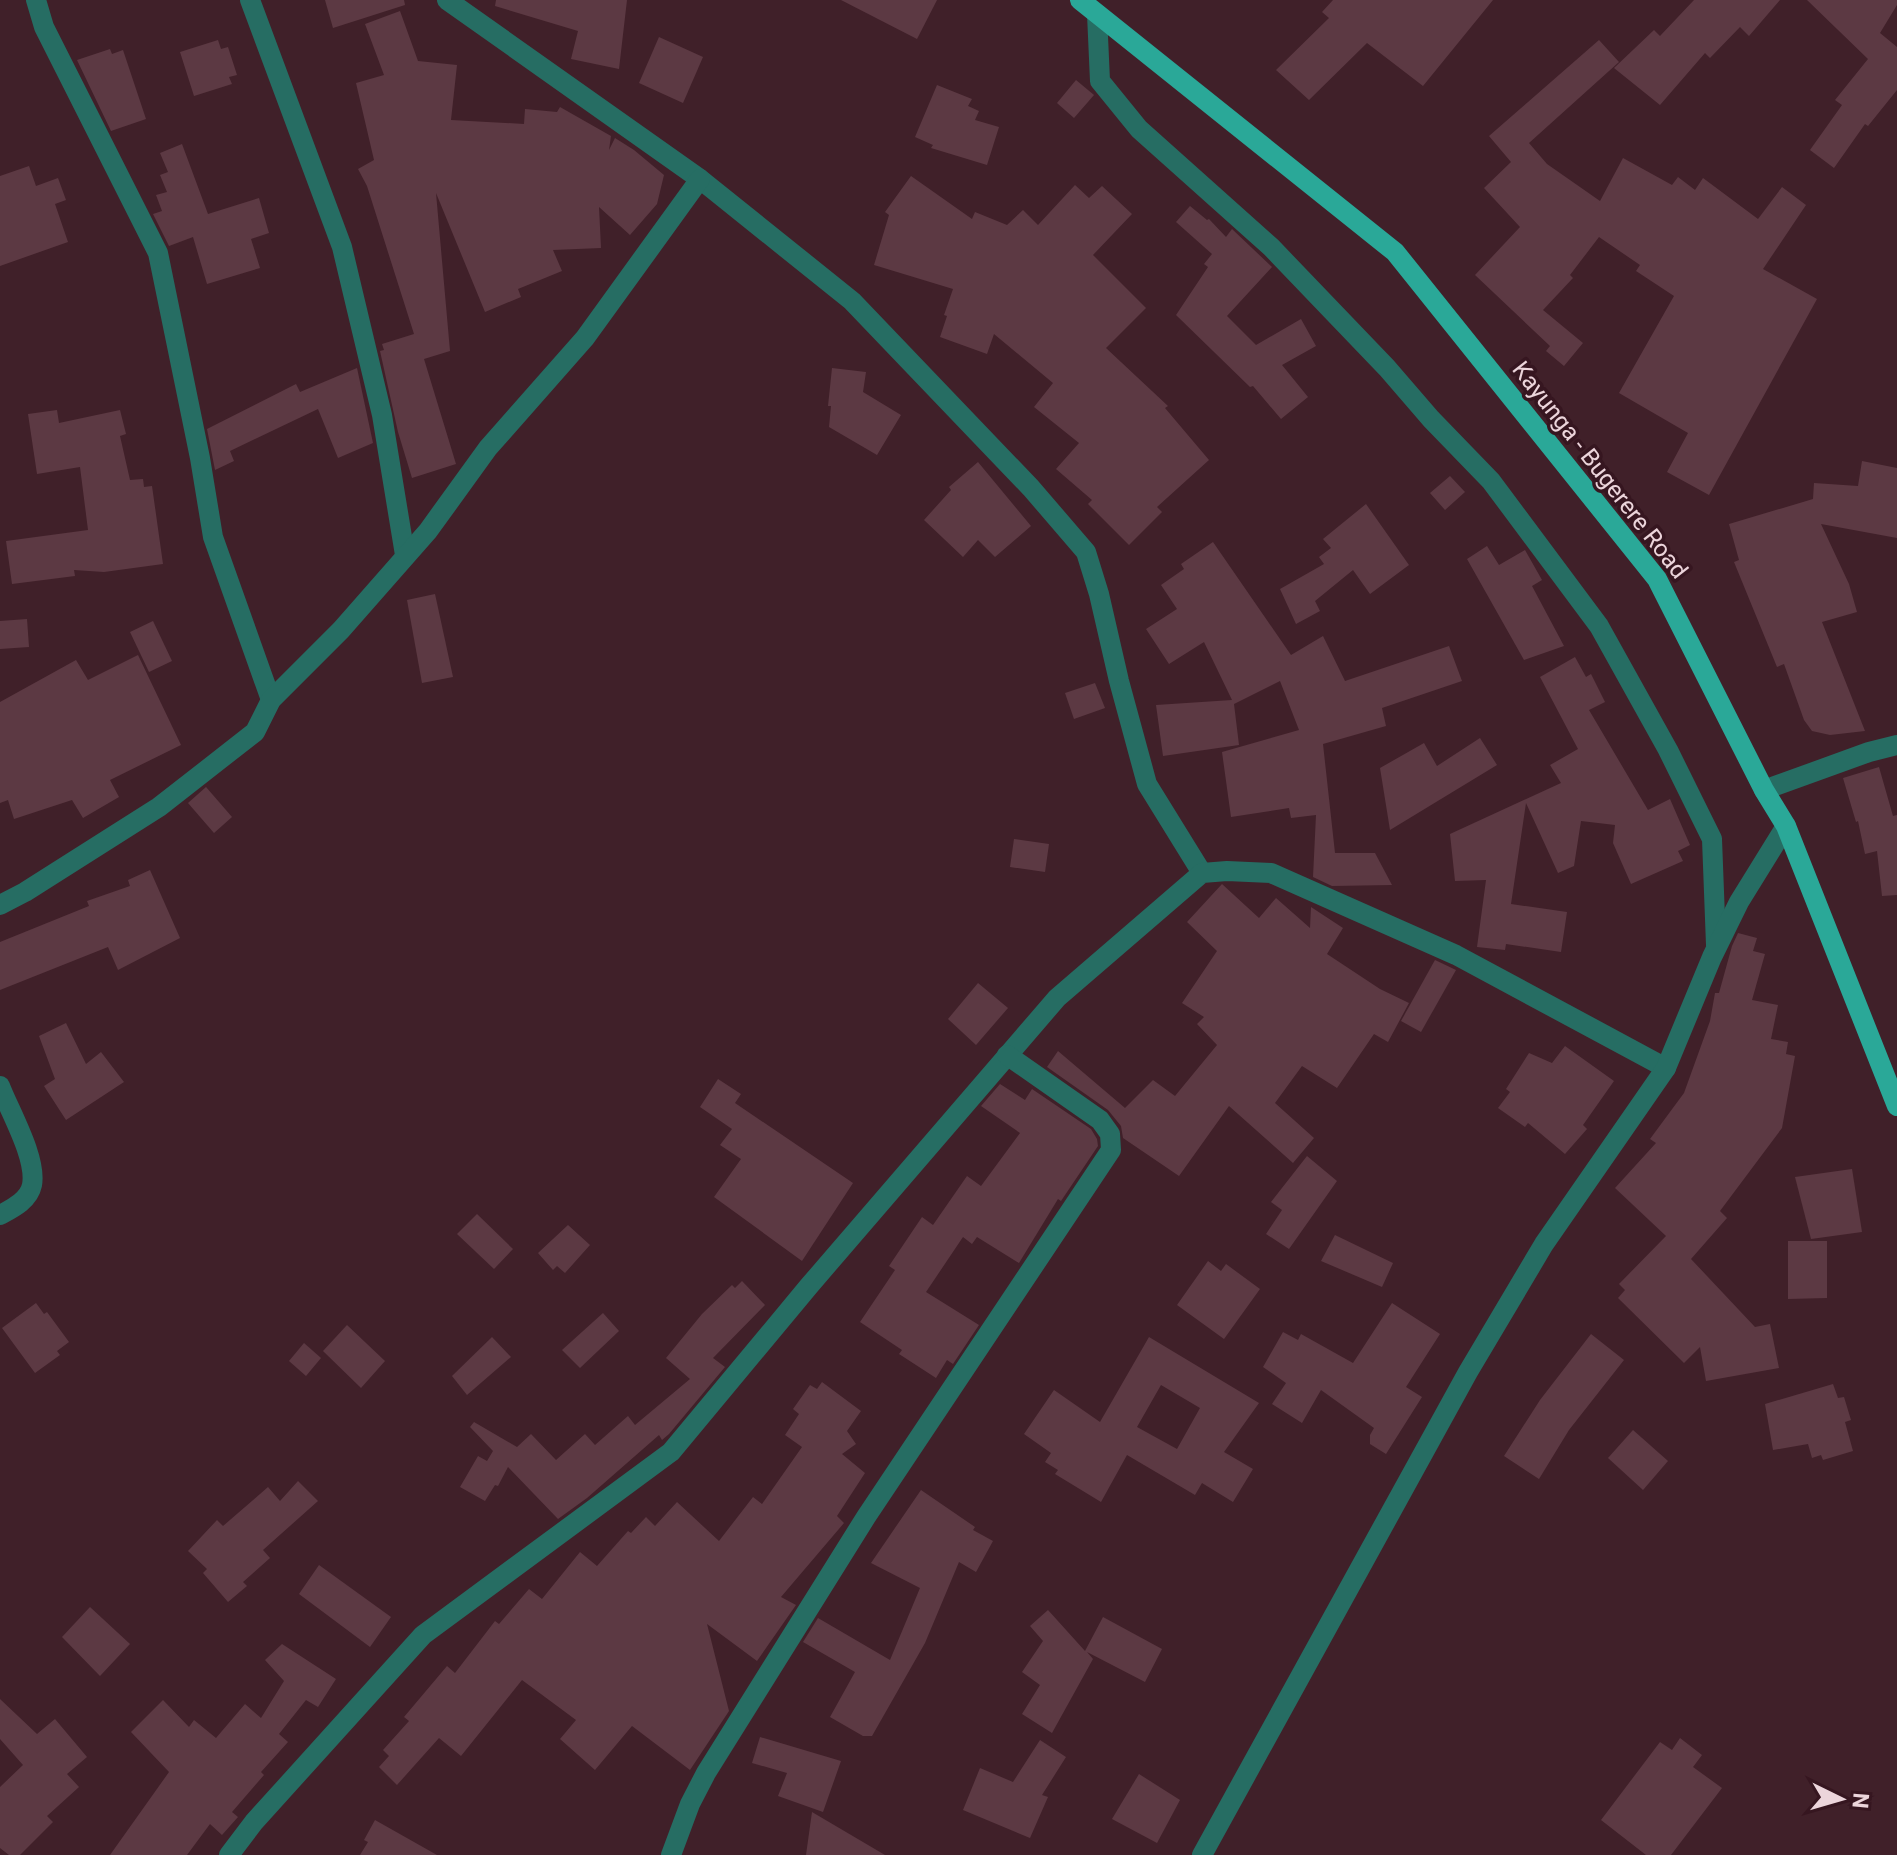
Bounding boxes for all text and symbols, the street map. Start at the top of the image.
street label: Kayunga - Bugerere Road [1507,356,1693,584]
north arrow [1801,1759,1881,1839]
text: N [1847,1792,1874,1810]

